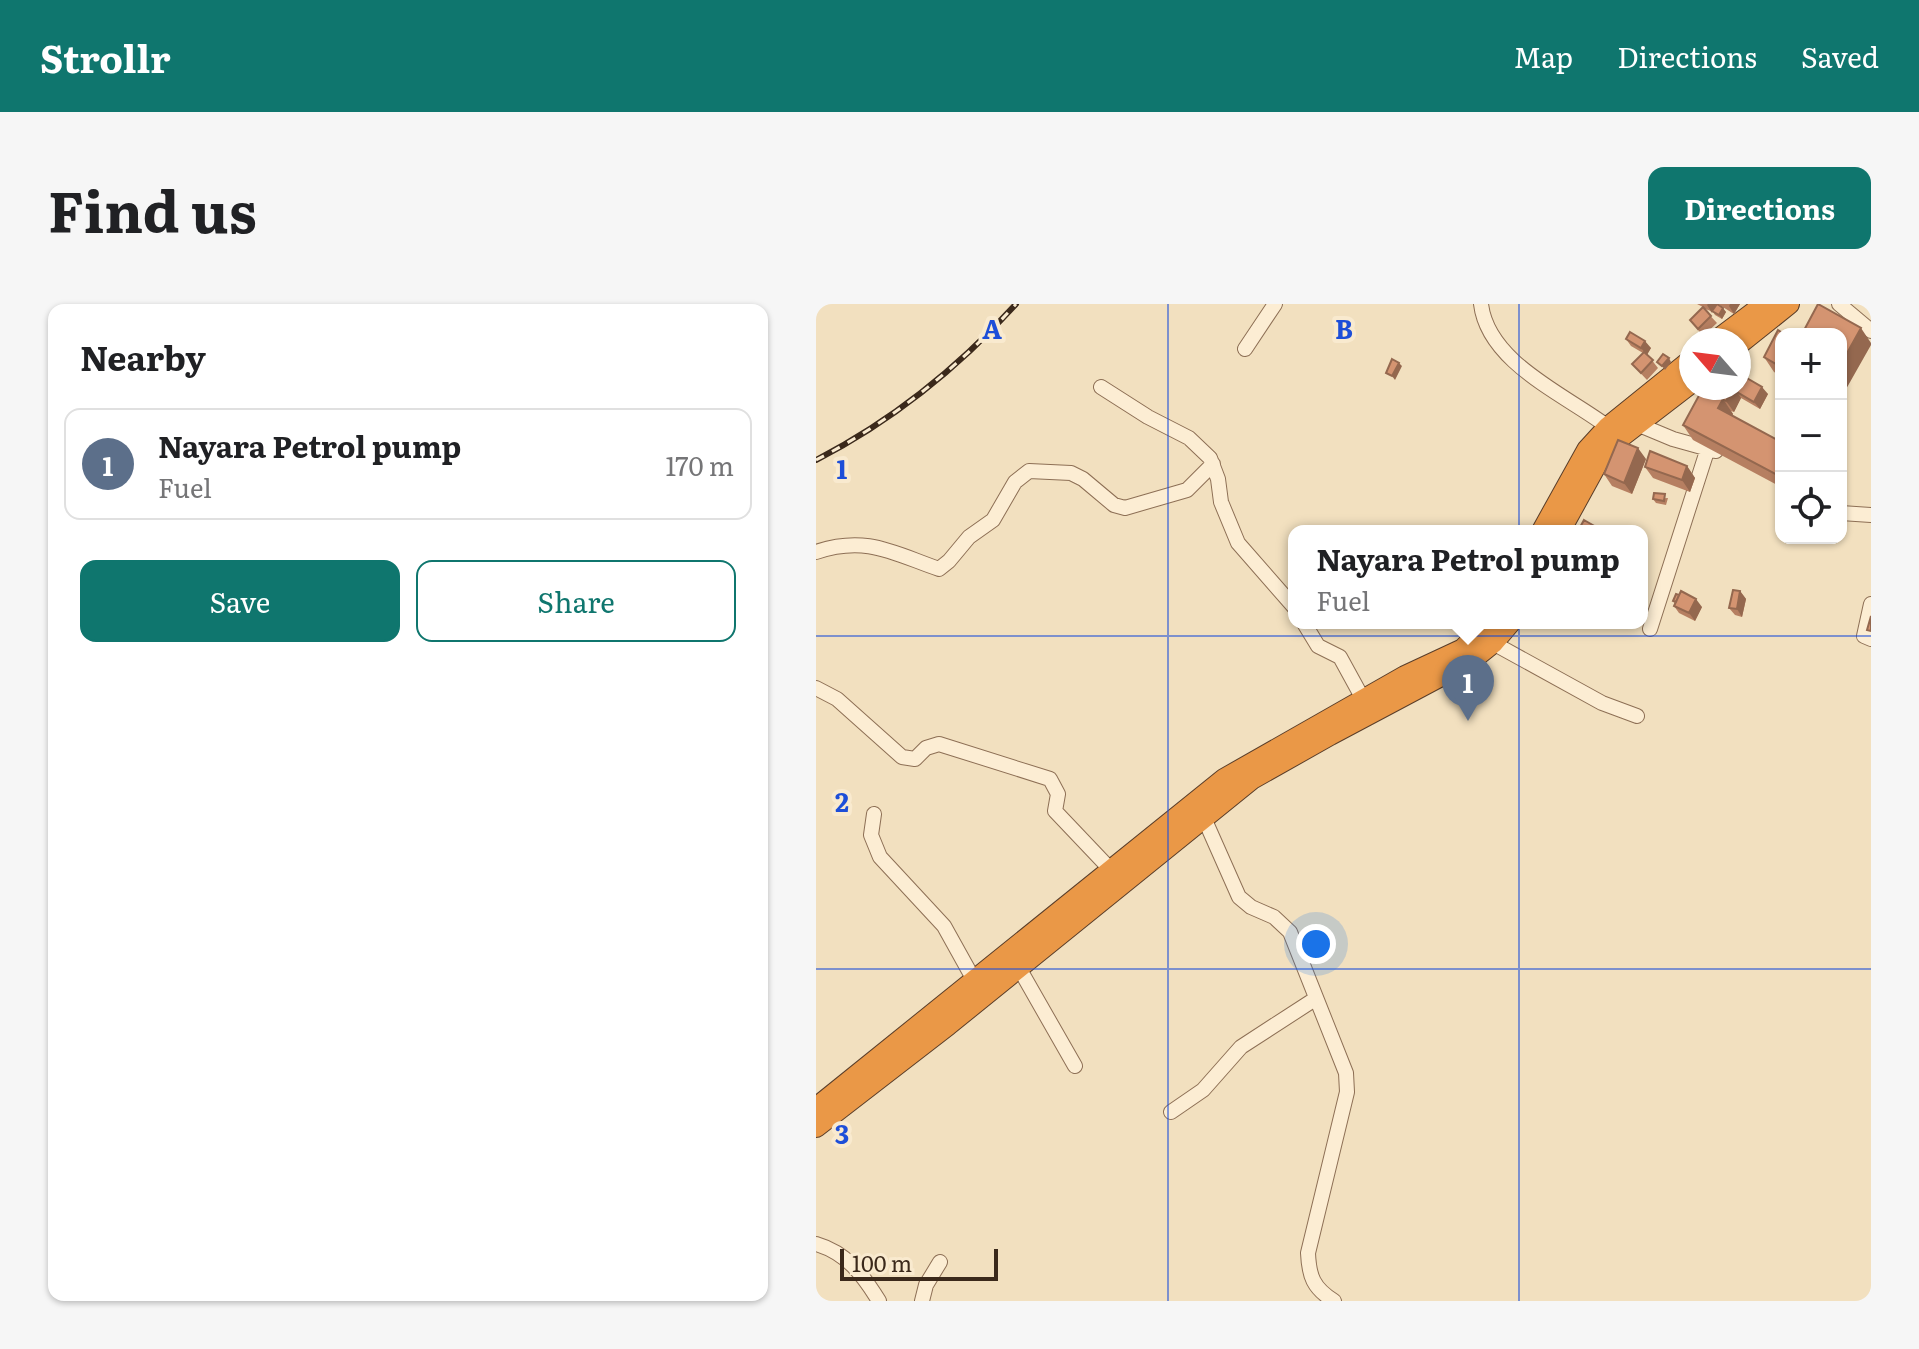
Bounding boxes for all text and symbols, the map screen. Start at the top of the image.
text: Strollr [40,28,171,85]
text: Map [1514,35,1573,77]
text: Directions [1617,35,1757,77]
text: Saved [1801,35,1879,77]
text: Find us [48,167,257,250]
button: Directions [1648,167,1871,249]
text: A [982,308,1002,347]
text: B [1335,308,1353,347]
north arrow [1679,328,1751,400]
map controls [1775,328,1847,544]
button: + [1775,328,1847,400]
text: Nearby [80,331,206,381]
button: − [1775,400,1847,472]
text: Nayara Petrol pump [158,423,461,467]
text: 1 [103,445,113,484]
text: 170 m [666,445,734,484]
text: 1 [837,448,848,487]
text: Fuel [158,467,212,506]
button: locate [1775,472,1847,544]
popup [1288,525,1648,629]
text: Nayara Petrol pump [1316,536,1620,580]
button: Save [80,560,400,642]
button: Share [416,560,736,642]
text: Fuel [1316,580,1370,619]
pin: 1 [1442,655,1494,721]
text: 2 [835,781,849,820]
your location [1296,924,1336,964]
text: 3 [835,1113,849,1152]
scale bar [840,1245,998,1281]
text: 100 m [852,1246,912,1279]

